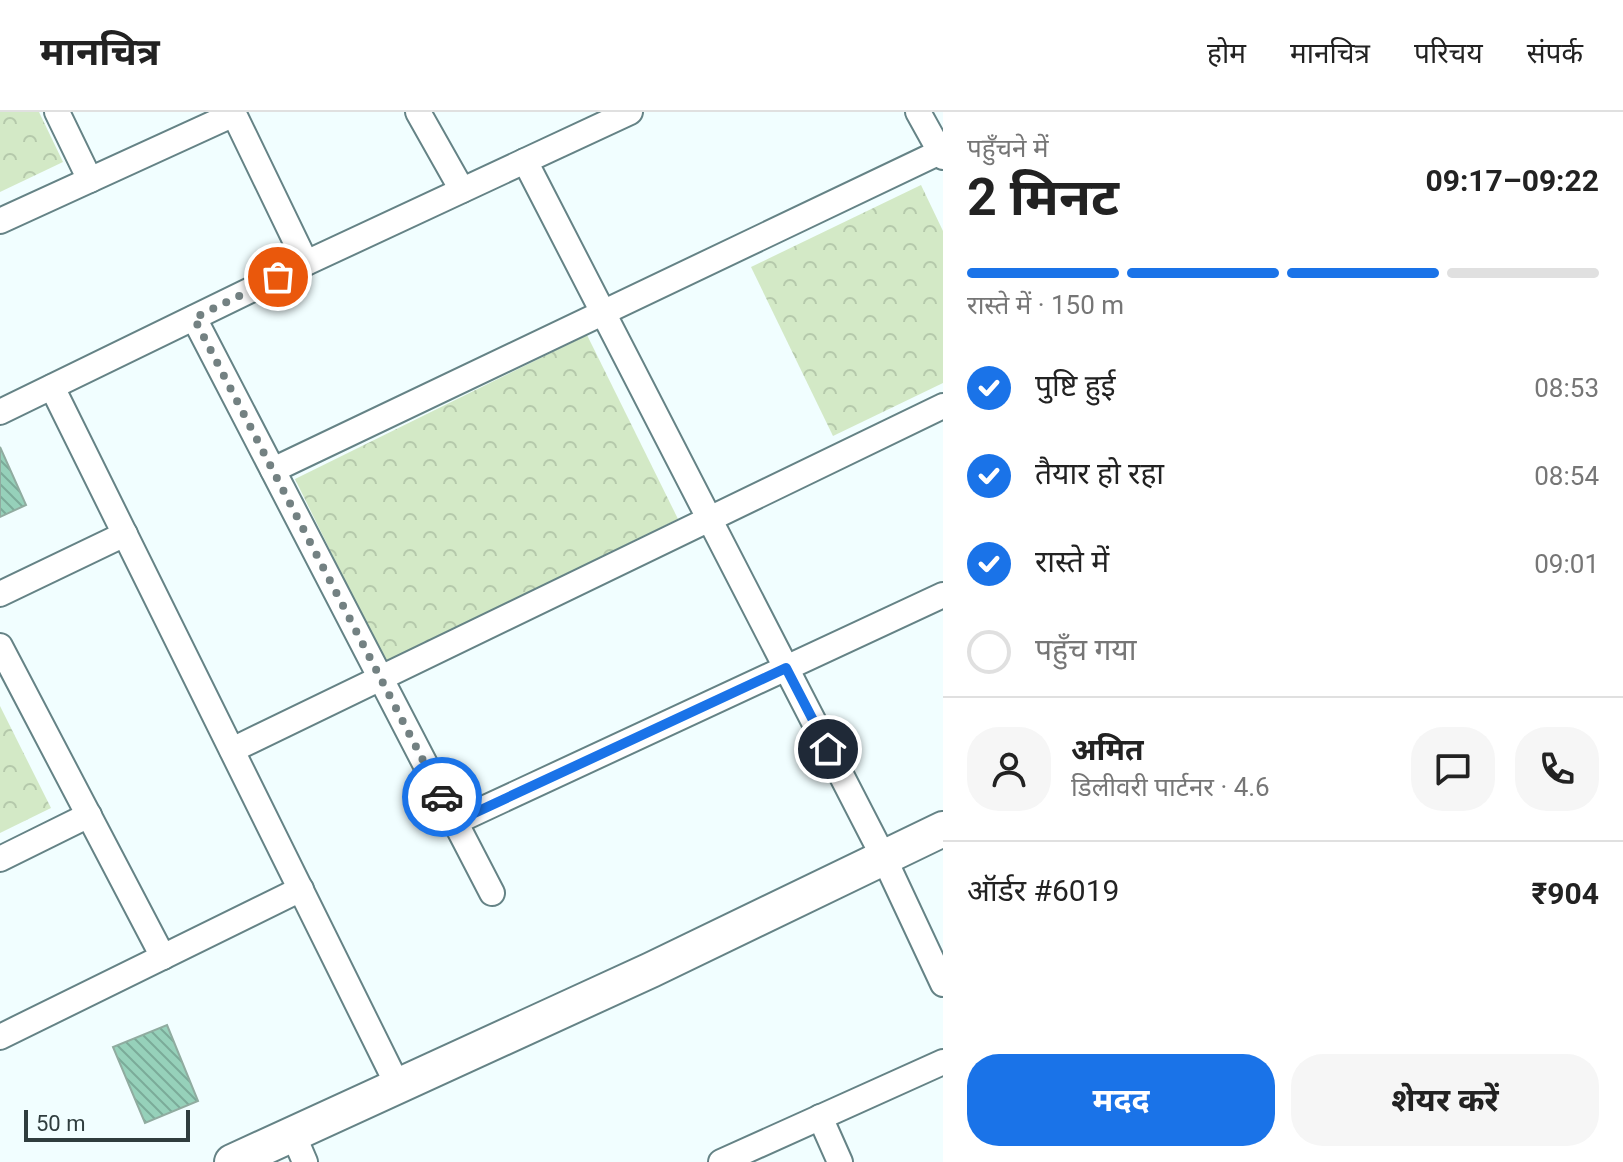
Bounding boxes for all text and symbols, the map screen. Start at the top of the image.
text: मानचित्र [40,30,160,74]
text: होम [1207,37,1246,70]
text: मानचित्र [1290,37,1370,70]
text: परिचय [1414,37,1483,70]
text: संपर्क [1527,37,1583,70]
text: पहुँचने में [967,133,1049,163]
text: 09:17–09:22 [1425,163,1599,198]
text: 2 मिनट [967,167,1119,228]
pin [244,243,312,311]
icon: bag [256,255,300,299]
text: रास्ते में · 150 m [967,290,1124,320]
icon: check [967,366,1011,410]
text: पुष्टि हुई [1035,368,1115,403]
text: 08:53 [1534,373,1599,403]
icon: check [967,454,1011,498]
text: तैयार हो रहा [1035,456,1164,491]
text: 08:54 [1534,461,1599,491]
icon: check [967,542,1011,586]
text: रास्ते में [1035,544,1109,579]
text: 09:01 [1534,549,1599,579]
text: पहुँच गया [1035,632,1137,667]
pin [794,715,862,783]
icon: home [806,727,850,771]
button: person [967,727,1051,811]
button: chat [1411,727,1495,811]
button: phone [1515,727,1599,811]
text: अमित [1071,732,1144,767]
courier [402,757,482,837]
text: डिलीवरी पार्टनर · 4.6 [1071,772,1270,802]
icon: car [420,775,464,819]
text: ऑर्डर #6019 [967,873,1119,908]
text: ₹904 [1532,876,1599,911]
button: मदद [967,1054,1275,1146]
button: शेयर करें [1291,1054,1599,1146]
scale bar [24,1106,190,1142]
text: 50 m [36,1111,85,1136]

